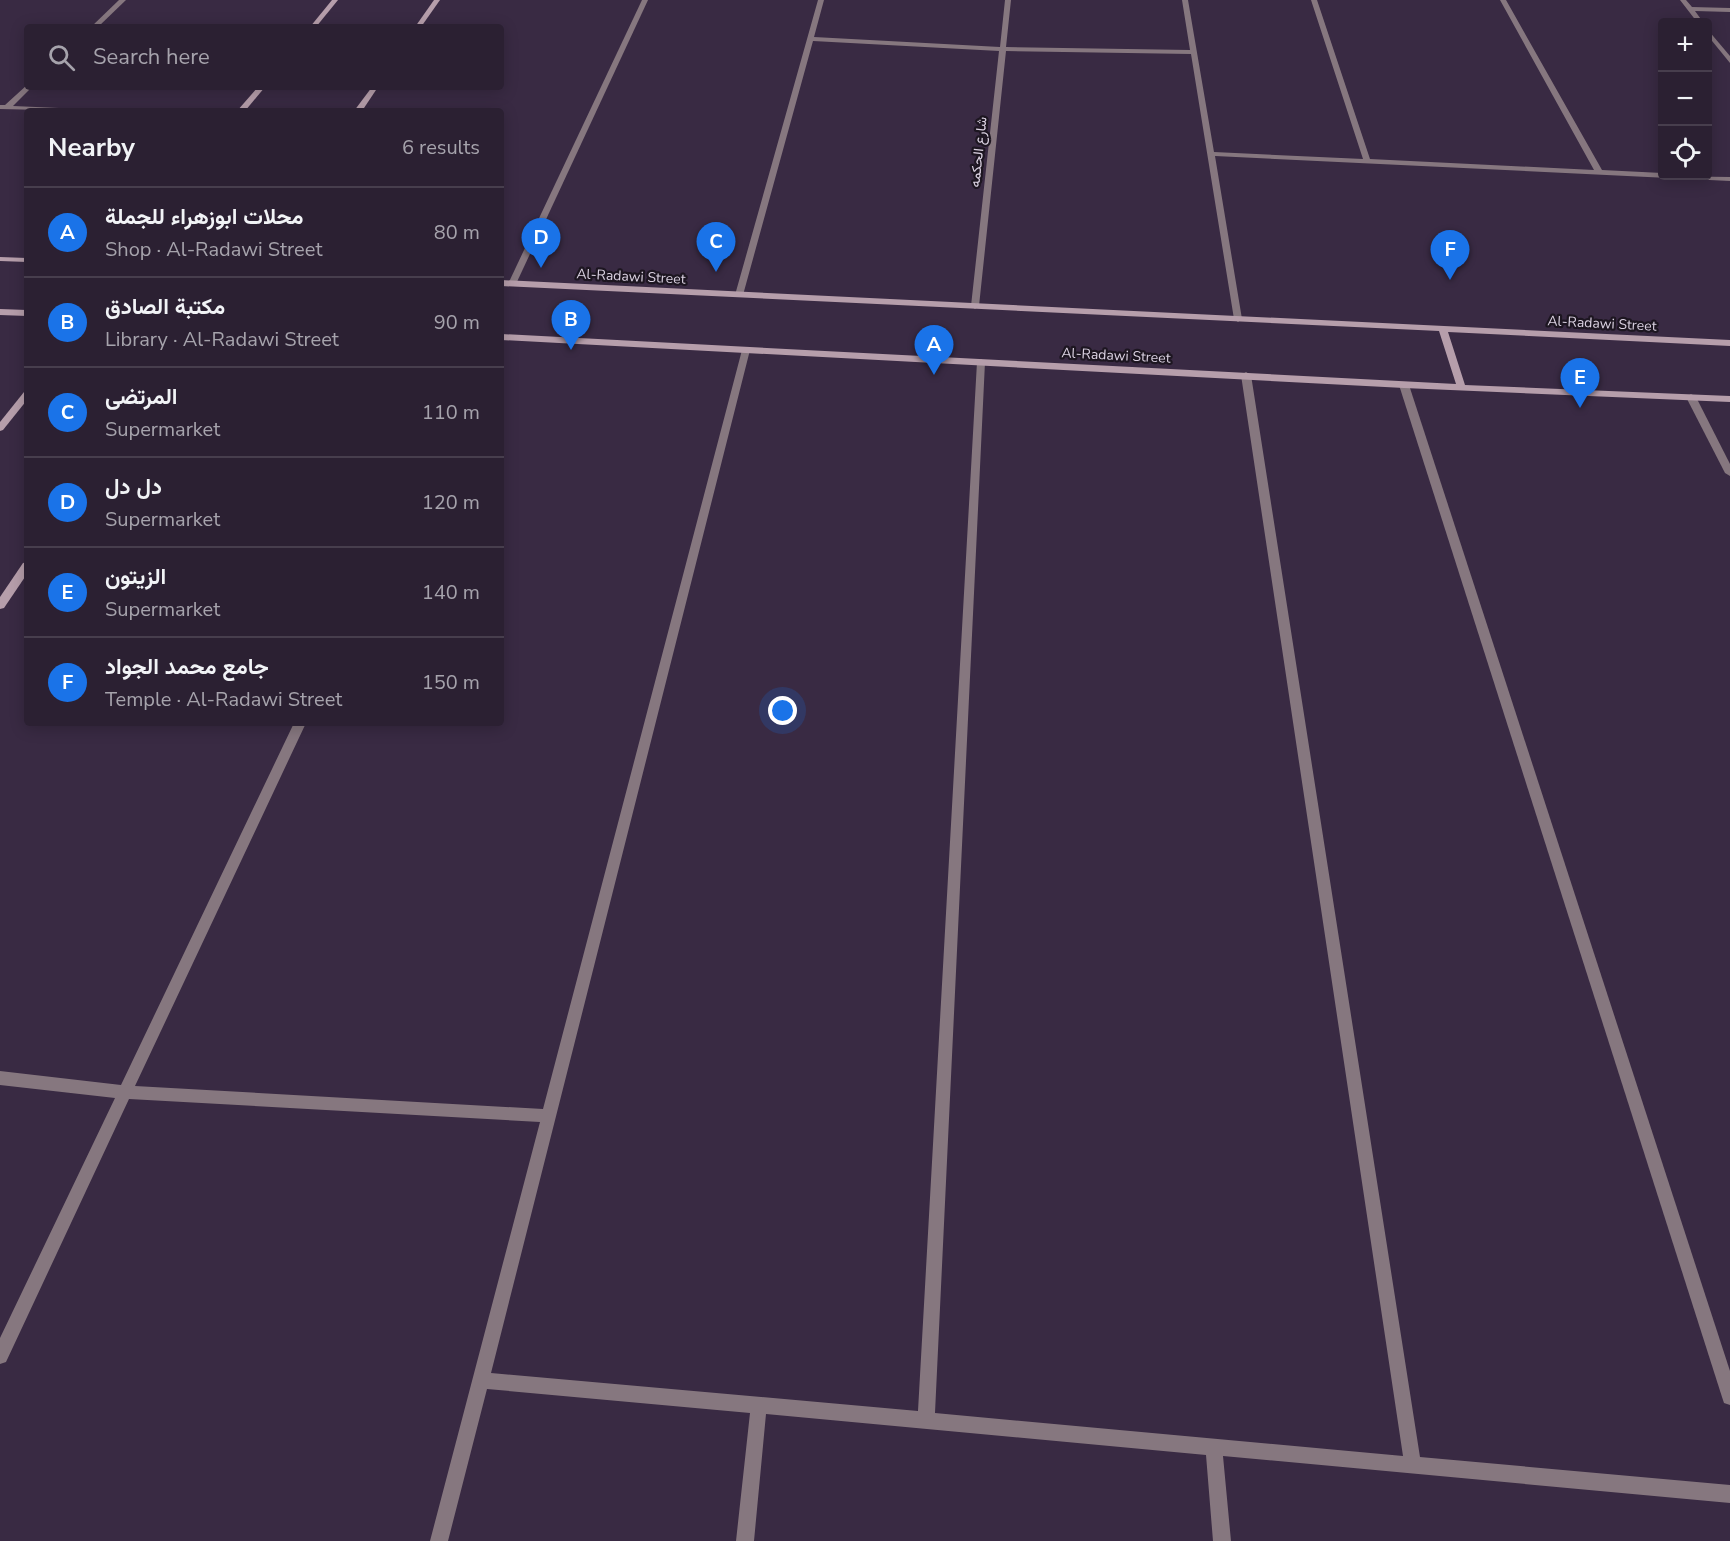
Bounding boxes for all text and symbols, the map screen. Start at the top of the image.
map controls [1658,18,1712,180]
button: + [1658,18,1712,72]
search box [24,24,504,90]
icon: search [45,41,78,74]
text: Search here [93,42,210,72]
button: − [1658,72,1712,126]
street label: شارع الحكمه [965,116,993,188]
button: locate [1658,126,1712,180]
text: Nearby [48,130,135,165]
text: 6 results [402,134,480,161]
text: محلات ابوزهراء للجملة [105,202,303,232]
pin: D [522,218,560,268]
text: A [60,219,75,246]
text: 80 m [434,219,480,246]
pin: C [696,222,736,272]
pin: F [1430,230,1470,280]
text: Shop · Al-Radawi Street [105,236,322,263]
street label: Al-Radawi Street [576,264,686,289]
text: مكتبة الصادق [105,292,225,322]
pin: B [552,300,590,350]
text: B [61,309,74,336]
text: 90 m [434,309,480,336]
street label: Al-Radawi Street [1547,311,1657,336]
text: Library · Al-Radawi Street [105,326,339,353]
pin: A [914,326,954,375]
street label: Al-Radawi Street [1061,343,1171,368]
pin: E [1560,358,1600,408]
text: المرتضى [105,382,178,412]
text: C [61,399,74,426]
text: 110 m [422,399,480,426]
text: Supermarket [105,416,220,443]
text: دل دل [105,472,162,502]
text: D [60,489,75,516]
text: 120 m [422,489,480,516]
text: Supermarket [105,506,220,533]
text: الزيتون [105,562,166,592]
text: E [62,579,73,606]
text: 140 m [422,579,480,606]
text: Supermarket [105,596,220,623]
text: جامع محمد الجواد [105,652,269,682]
text: F [62,669,73,696]
text: 150 m [422,669,480,696]
text: Temple · Al-Radawi Street [105,686,342,713]
your location [768,696,797,725]

